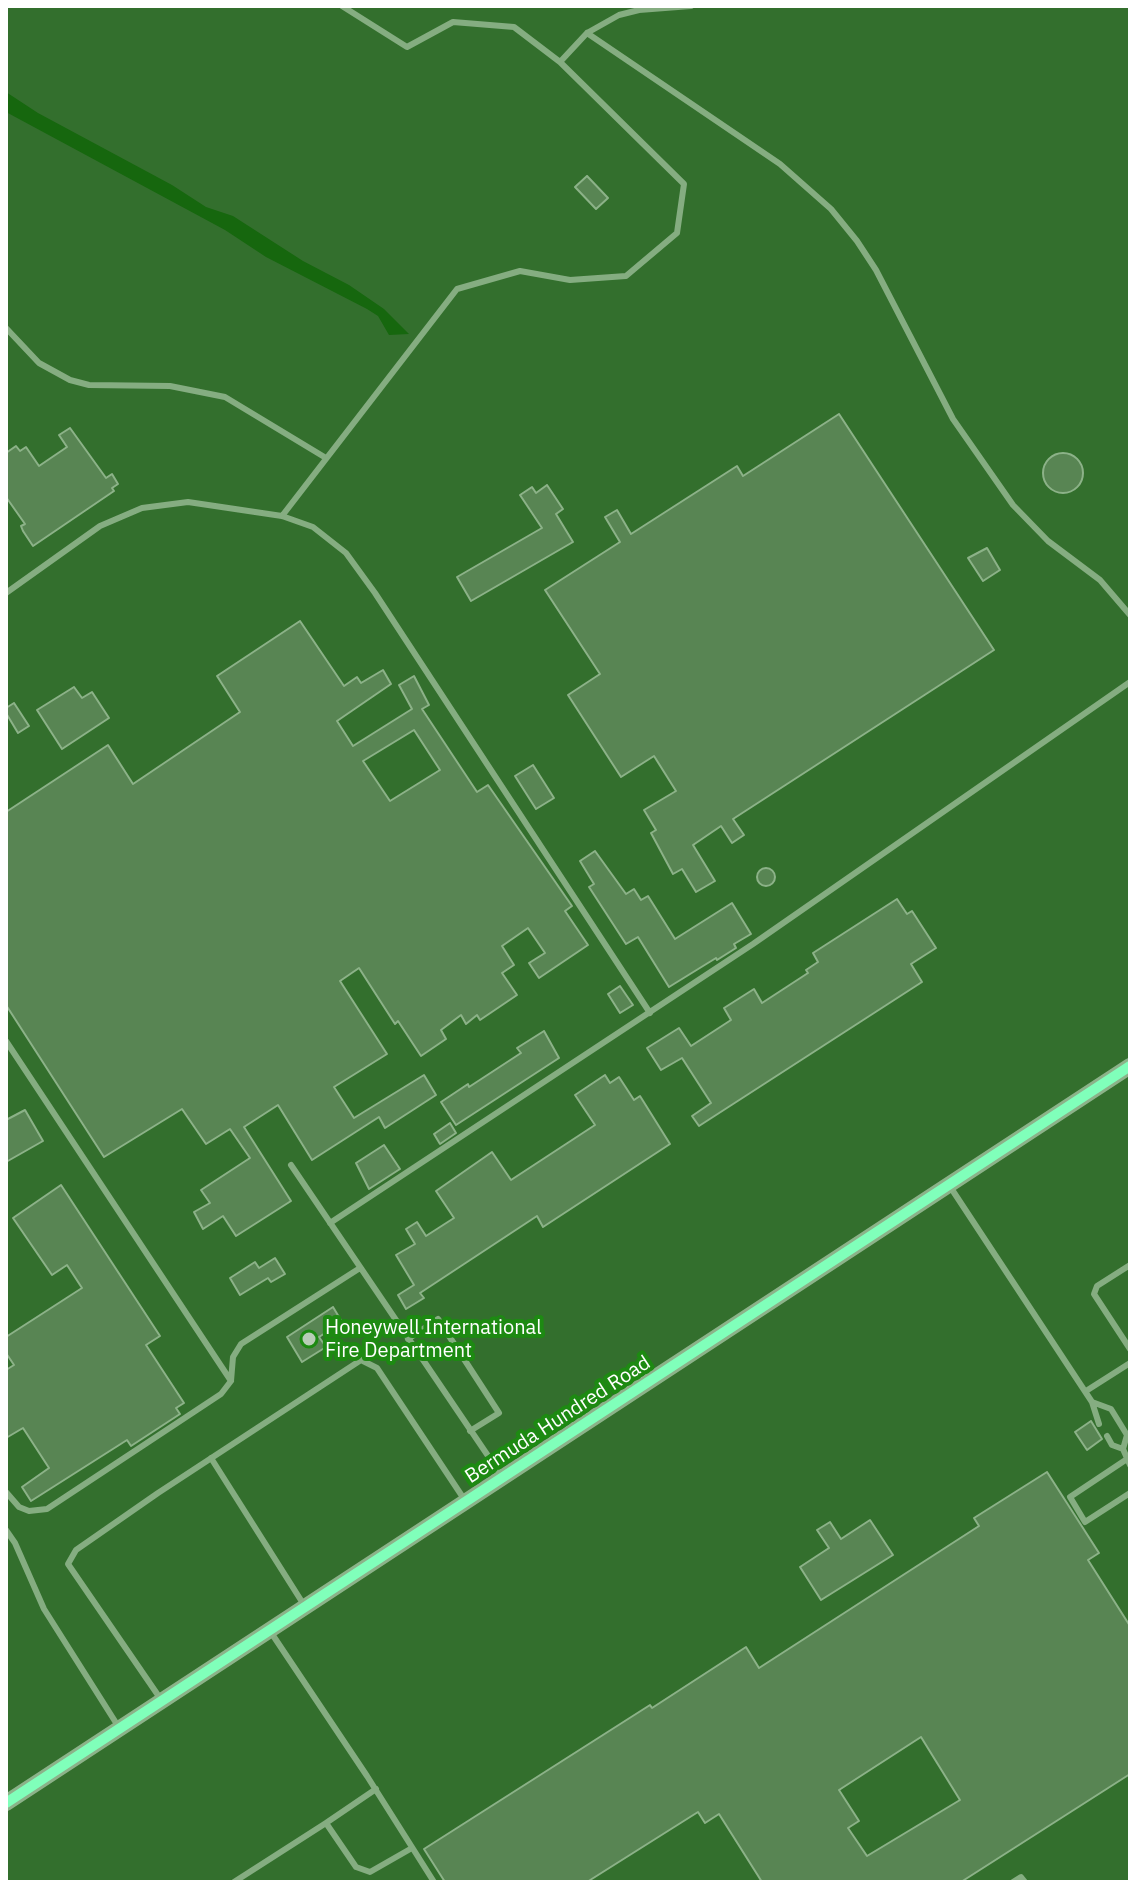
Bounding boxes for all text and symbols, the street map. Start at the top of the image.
place label: Honeywell International Fire Department [325,1316,542,1363]
marker: Honeywell International Fire Department [300,1330,318,1348]
street label: Bermuda Hundred Road [461,1351,655,1489]

